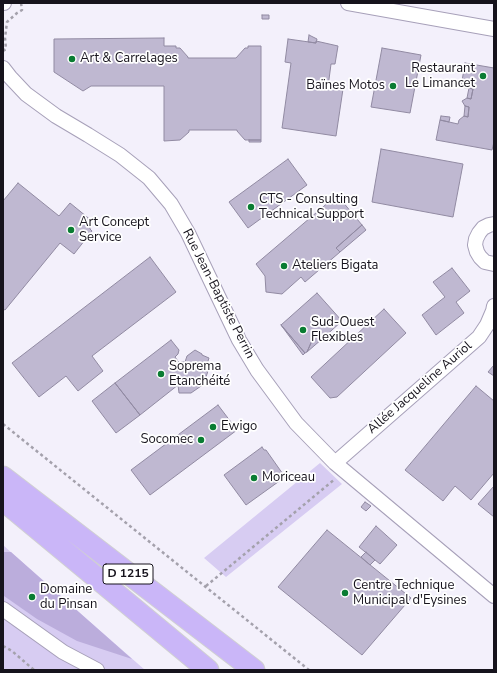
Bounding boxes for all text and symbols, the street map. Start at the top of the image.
place label: Art & Carrelages [80,51,178,67]
marker: Art & Carrelages [67,54,77,64]
place label: Restaurant Le Limancet [405,61,475,92]
marker: Restaurant Le Limancet [478,71,488,81]
place label: Baïnes Motos [306,78,385,94]
marker: Baïnes Motos [388,81,398,91]
place label: CTS - Consulting Technical Support [259,192,364,223]
marker: CTS - Consulting Technical Support [246,202,256,212]
place label: Art Concept Service [79,215,149,246]
marker: Art Concept Service [66,225,76,235]
street label: Rue Jean-Baptiste Perrin [178,227,258,361]
place label: Ateliers Bigata [292,258,378,274]
marker: Ateliers Bigata [279,261,289,271]
place label: Sud-Ouest Flexibles [311,315,374,346]
marker: Sud-Ouest Flexibles [298,325,308,335]
street label: Allée Jacqueline Auriol [365,338,475,438]
place label: Soprema Etanchéité [169,359,230,390]
marker: Soprema Etanchéité [156,369,166,379]
place label: Ewigo [221,419,257,435]
marker: Ewigo [208,422,218,432]
place label: Socomec [141,432,193,448]
marker: Socomec [196,435,206,445]
place label: Moriceau [262,470,315,486]
marker: Moriceau [249,473,259,483]
road number: D 1215 [103,564,153,584]
place label: Centre Technique Municipal d'Eysines [353,578,467,609]
place label: Domaine du Pinsan [40,582,97,613]
marker: Centre Technique Municipal d'Eysines [340,588,350,598]
marker: Domaine du Pinsan [27,592,37,602]

